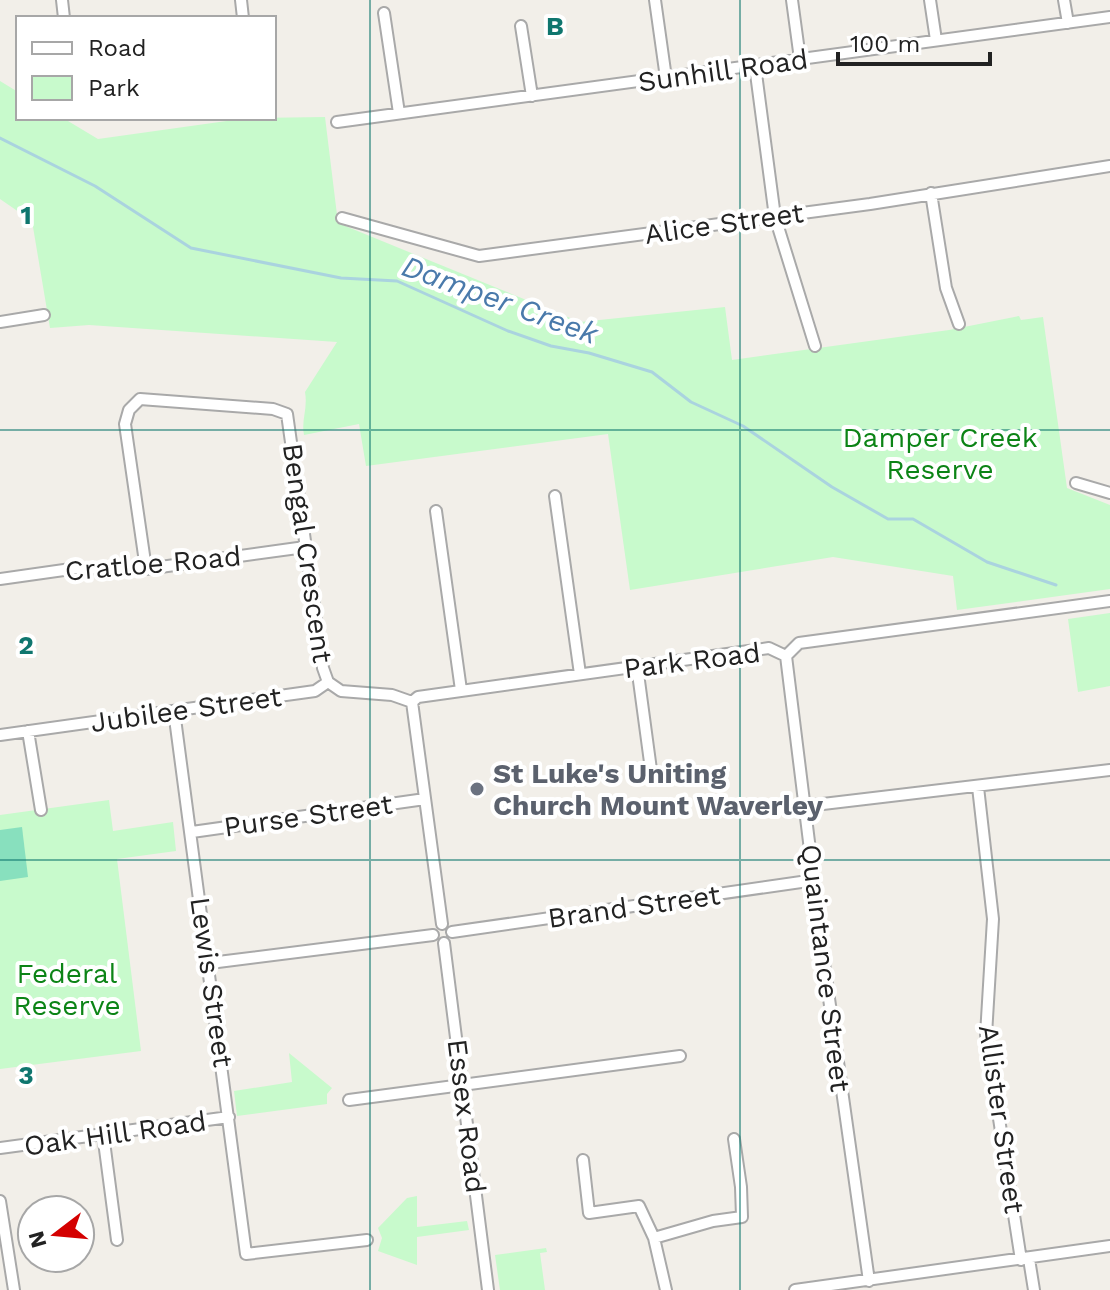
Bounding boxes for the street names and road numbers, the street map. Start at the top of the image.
street label: Sunhill Road [636,42,810,99]
street label: Alice Street [642,196,806,251]
street label: Bengal Crescent [276,441,339,665]
street label: Cratloe Road [64,539,242,588]
street label: Park Road [622,636,762,685]
street label: Jubilee Street [88,680,284,739]
street label: Purse Street [222,787,395,844]
street label: Quaintance Street [794,842,857,1094]
street label: Brand Street [546,878,723,935]
street label: Lewis Street [183,895,240,1070]
street label: Allister Street [972,1023,1031,1216]
street label: Essex Road [441,1037,492,1195]
street label: Oak Hill Road [22,1104,208,1163]

